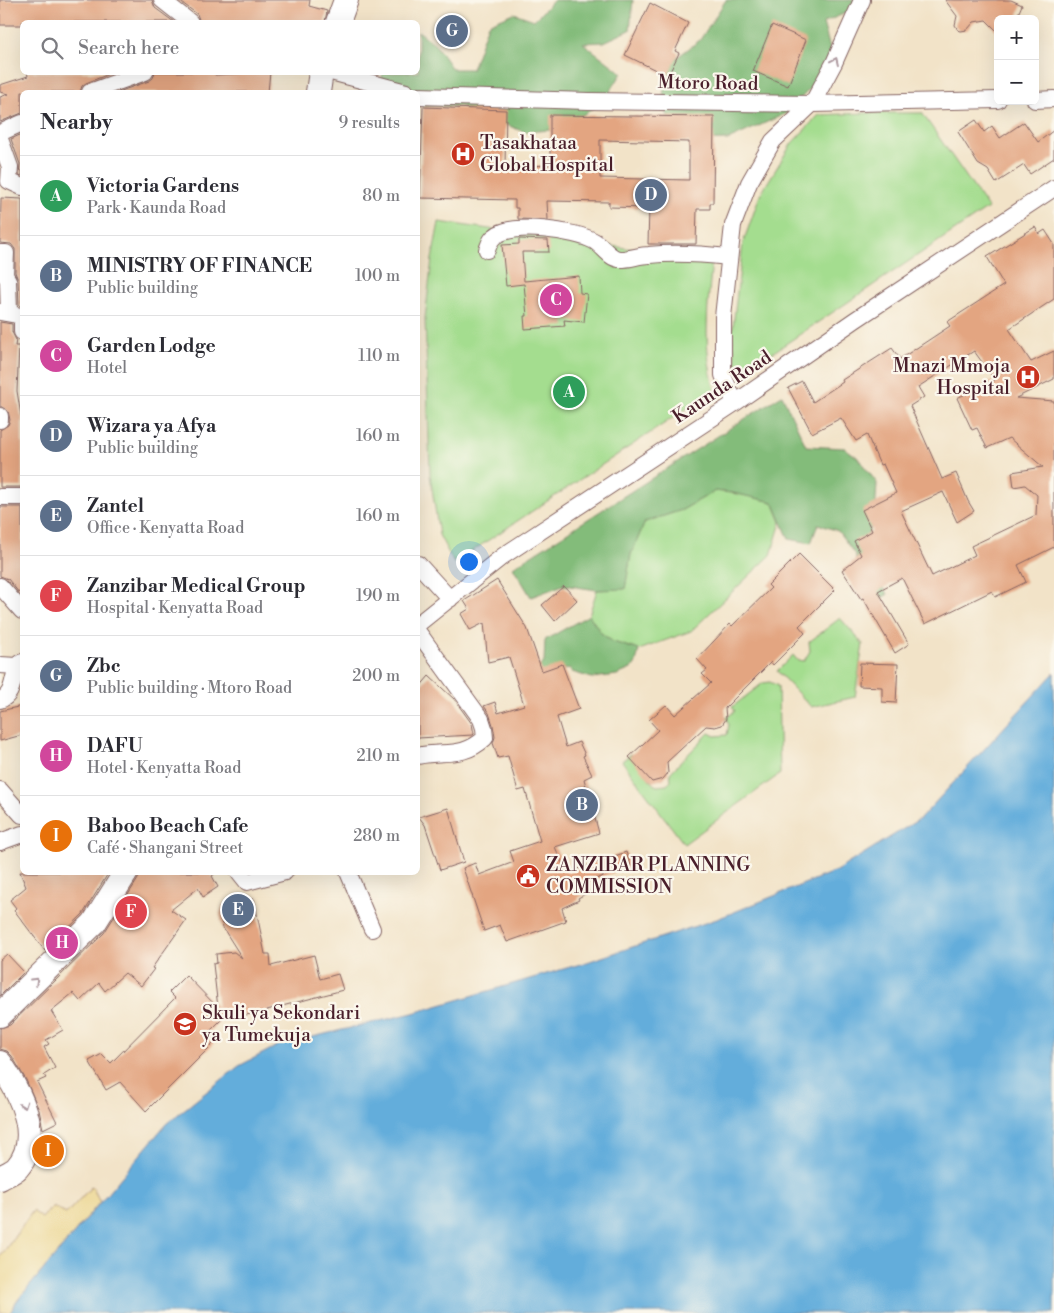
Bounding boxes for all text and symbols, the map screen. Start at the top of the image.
pin: G [436,12,468,50]
map controls [994,15,1039,105]
button: + [994,15,1039,60]
search box [20,20,420,75]
icon: search [38,34,66,62]
text: Search here [78,36,179,60]
one-way arrow [829,57,839,66]
button: − [994,60,1039,105]
street label: Mtoro Road [657,70,759,96]
text: Nearby [40,110,113,136]
text: 9 results [339,113,400,133]
place label: Tasakhataa Global Hospital [480,131,614,177]
hospital icon: Tasakhataa Global Hospital [450,141,476,167]
text: Victoria Gardens [87,174,239,198]
pin: D [635,176,667,214]
text: A [50,186,62,206]
text: 80 m [362,186,400,206]
text: Park · Kaunda Road [87,198,226,218]
text: MINISTRY OF FINANCE [87,254,312,278]
text: B [50,266,62,286]
text: 100 m [355,266,400,286]
text: Public building [87,278,198,298]
pin: C [540,281,572,319]
text: Garden Lodge [87,334,216,358]
street label: Kaunda Road [668,345,776,429]
text: C [50,346,62,366]
text: 110 m [358,346,400,366]
place label: Mnazi Mmoja Hospital [893,354,1010,400]
text: Hotel [87,358,127,378]
hospital icon: Mnazi Mmoja Hospital [1015,364,1041,390]
pin: A [553,373,585,411]
text: Wizara ya Afya [87,414,216,438]
text: D [50,426,62,446]
text: 160 m [356,426,400,446]
text: Public building [87,438,198,458]
text: Zantel [87,494,144,518]
text: E [50,506,62,526]
text: 160 m [356,506,400,526]
text: Office · Kenyatta Road [87,518,244,538]
your location [456,549,482,575]
text: Zanzibar Medical Group [87,574,305,598]
text: F [50,586,62,606]
text: 190 m [356,586,400,606]
text: Hospital · Kenyatta Road [87,598,263,618]
text: Zbc [87,654,121,678]
text: G [50,666,62,686]
text: 200 m [352,666,400,686]
text: Public building · Mtoro Road [87,678,292,698]
text: DAFU [87,734,143,758]
text: H [49,746,63,766]
text: 210 m [356,746,400,766]
text: Hotel · Kenyatta Road [87,758,241,778]
pin: B [566,786,598,824]
text: Baboo Beach Cafe [87,814,249,838]
text: I [53,826,59,846]
text: 280 m [353,826,400,846]
text: Café · Shangani Street [87,838,243,858]
place label: ZANZIBAR PLANNING COMMISSION [546,853,750,899]
public building icon: ZANZIBAR PLANNING COMMISSION [515,863,541,889]
pin: E [222,891,254,929]
pin: F [115,893,147,931]
pin: H [46,924,78,962]
one-way arrow [30,978,39,987]
place label: Skuli ya Sekondari ya Tumekuja [201,1001,360,1047]
school or university icon: Skuli ya Sekondari ya Tumekuja [172,1011,198,1037]
one-way arrow [18,1101,28,1109]
pin: I [32,1132,64,1170]

